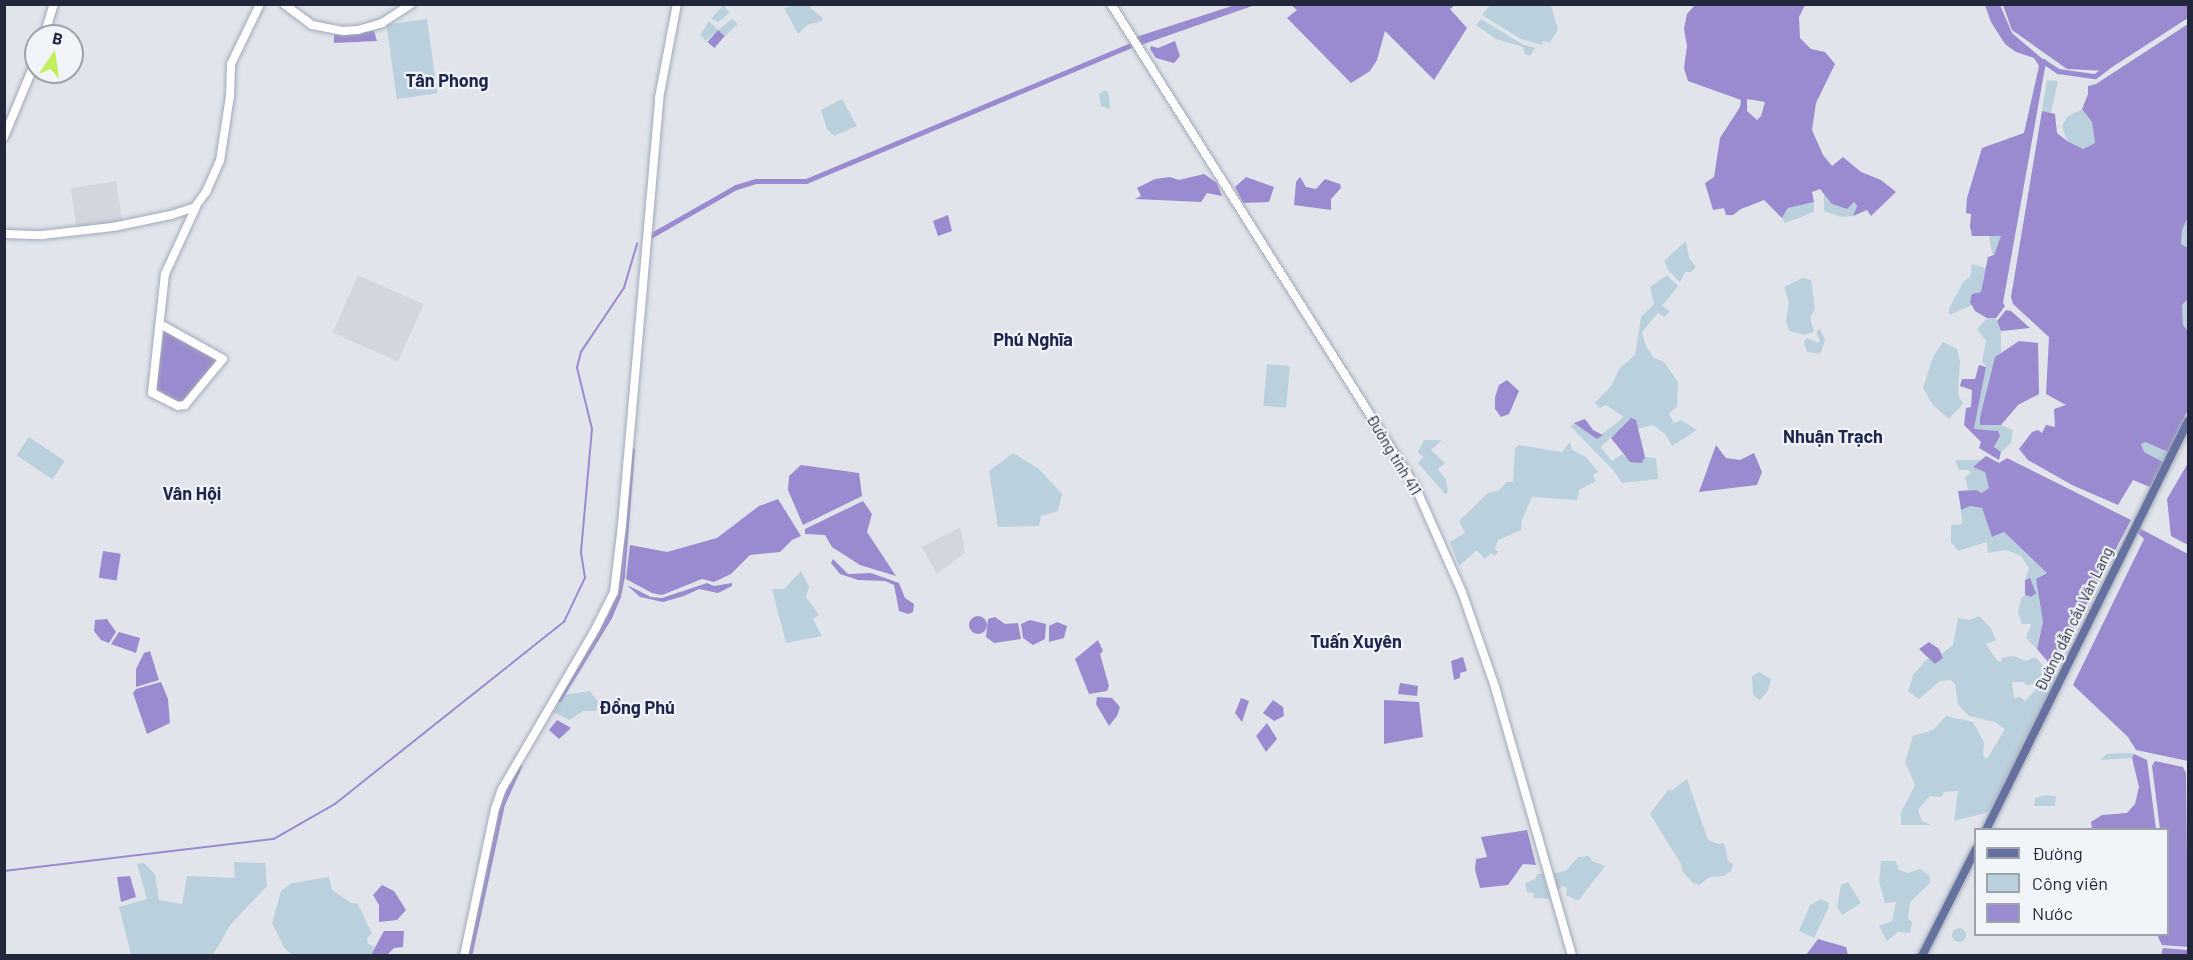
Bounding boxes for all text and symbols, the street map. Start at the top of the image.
north arrow [24,24,84,84]
text: B [51,28,65,48]
district label: Tân Phong [405,69,489,91]
district label: Phú Nghĩa [993,328,1073,350]
street label: Đường tỉnh 411 [1363,412,1425,498]
district label: Nhuận Trạch [1783,425,1883,447]
district label: Vân Hội [163,482,221,504]
street label: Đường dẫn cầu Văn Lang [2031,544,2117,694]
district label: Tuấn Xuyên [1310,630,1402,652]
district label: Đồng Phú [599,696,675,718]
legend [1974,828,2169,936]
text: Đường [2032,842,2083,864]
text: Công viên [2032,872,2108,894]
text: Nước [2032,902,2073,924]

